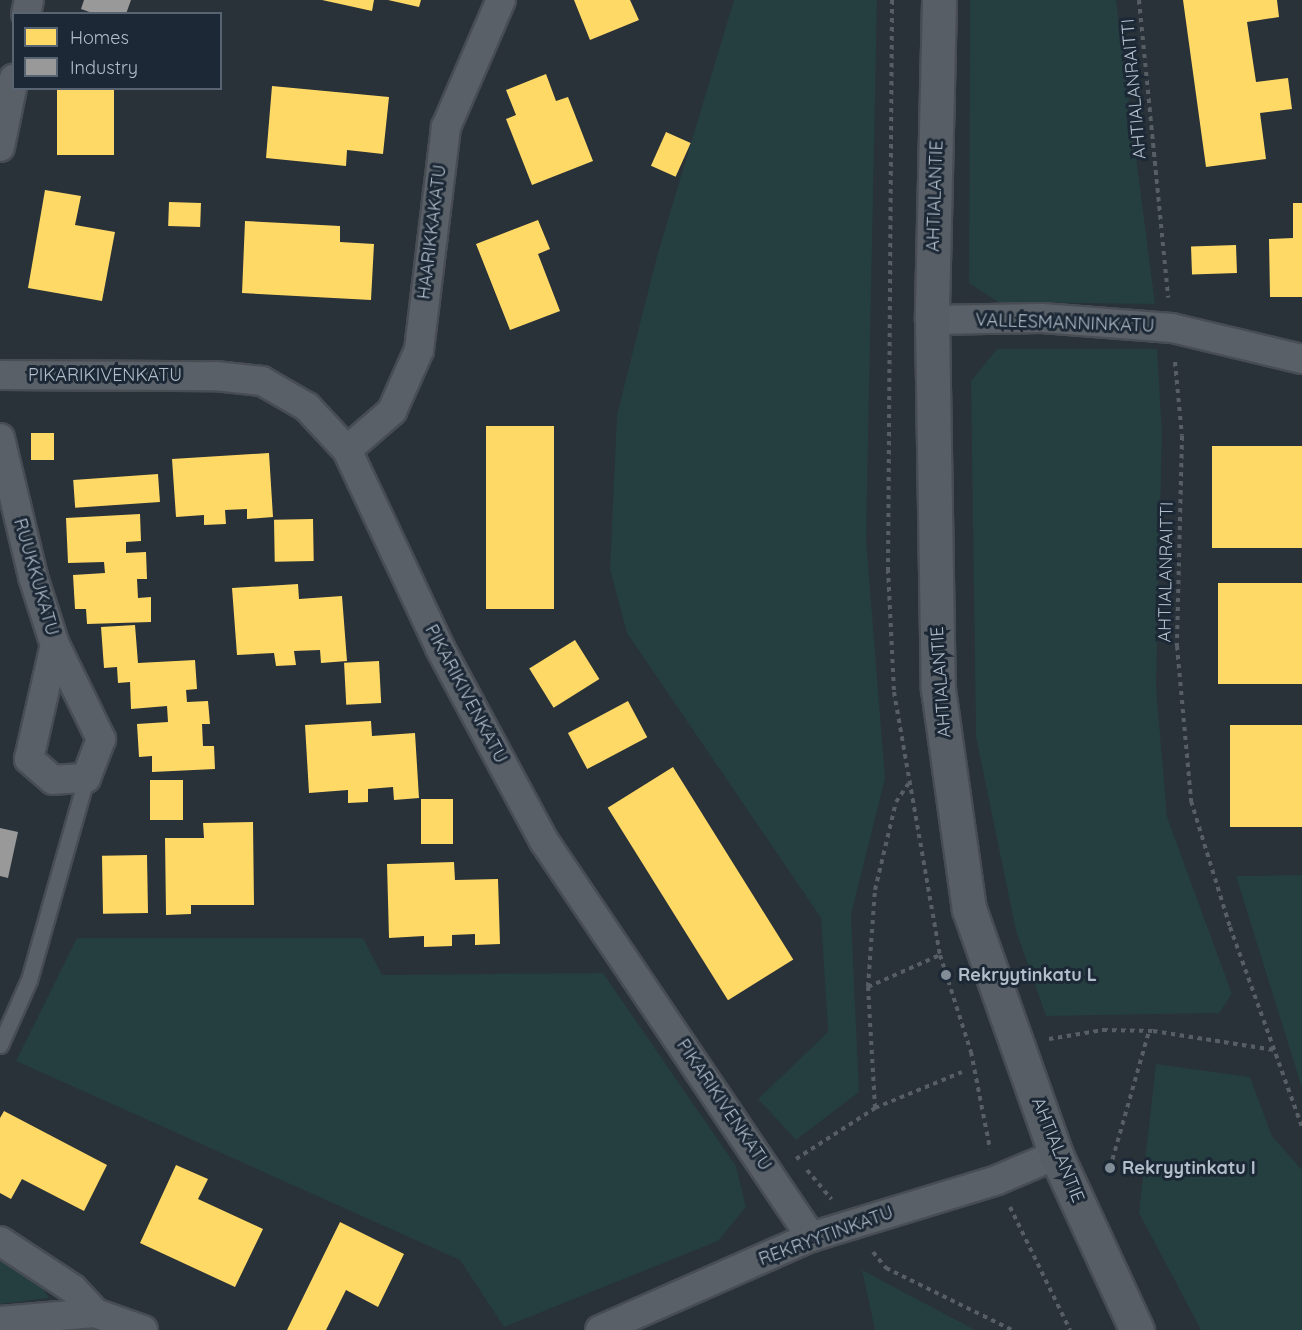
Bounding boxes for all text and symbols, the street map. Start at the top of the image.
legend [12,12,222,90]
street label: AHTIALANRAITTI [1117,18,1151,160]
text: Homes [70,26,129,49]
text: Industry [70,56,138,79]
street label: AHTIALANTIE [922,140,948,252]
street label: HAARIKKAKATU [413,164,451,300]
street label: VALLESMANNINKATU [975,309,1155,337]
street label: PIKARIKIVENKATU [28,364,182,386]
street label: AHTIALANRAITTI [1154,501,1178,643]
street label: RUUKKUKATU [9,516,63,638]
street label: PIKARIKIVENKATU [420,621,512,767]
street label: AHTIALANTIE [926,626,956,738]
place label: Rekryytinkatu L [958,964,1097,986]
marker: Rekryytinkatu L [939,968,953,982]
street label: PIKARIKIVENKATU [672,1035,776,1175]
street label: AHTIALANTIE [1027,1094,1089,1206]
place label: Rekryytinkatu I [1122,1157,1256,1179]
marker: Rekryytinkatu I [1103,1161,1117,1175]
street label: REKRYYTINKATU [756,1202,896,1270]

